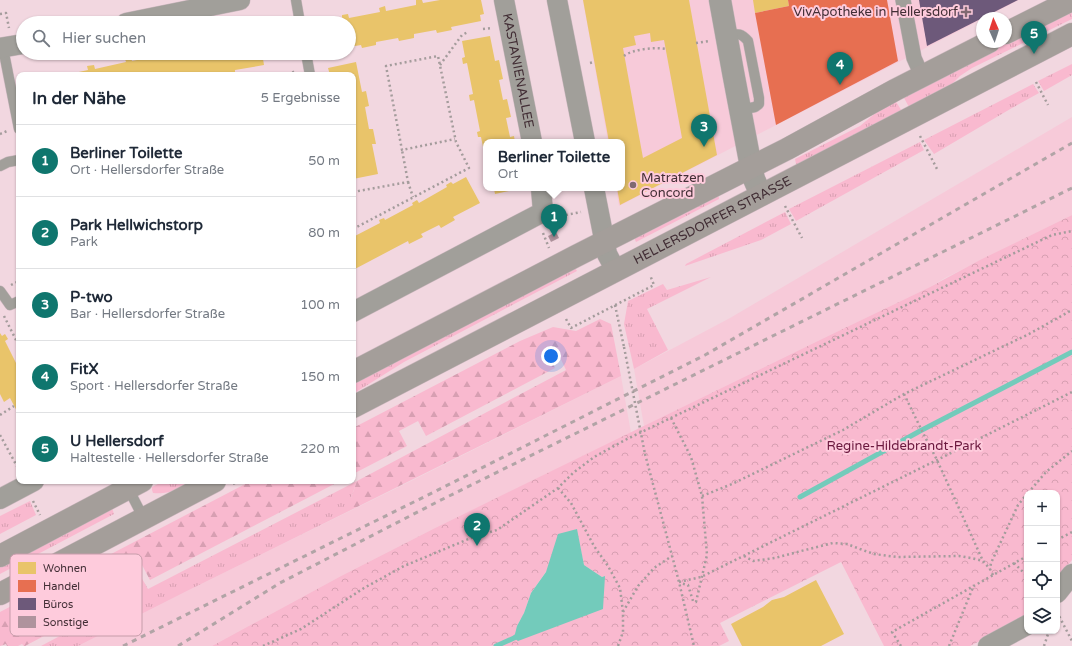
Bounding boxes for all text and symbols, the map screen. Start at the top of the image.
place label: VivApotheke in Hellersdorf [793,4,958,20]
marker: VivApotheke in Hellersdorf [961,7,971,17]
street label: KASTANIENALLEE [499,12,537,129]
north arrow [976,12,1012,48]
search box [16,16,356,60]
pin: 5 [1021,21,1047,54]
icon: search [30,27,52,49]
text: Hier suchen [62,29,146,47]
pin: 4 [827,52,853,85]
text: In der Nähe [32,88,126,109]
text: 5 Ergebnisse [261,90,340,106]
pin: 3 [691,114,717,147]
popup [483,139,625,191]
text: Berliner Toilette [70,144,182,162]
text: Berliner Toilette [498,148,610,166]
text: 1 [41,153,49,169]
text: 50 m [308,153,340,169]
text: Ort · Hellersdorfer Straße [70,162,224,178]
text: Ort [498,166,518,182]
place label: Matratzen Concord [641,170,705,201]
street label: HELLERSDORFER STRASSE [631,173,794,268]
marker: Matratzen Concord [628,180,638,190]
pin: 1 [541,204,567,237]
text: Park Hellwichstorp [70,216,203,234]
text: 2 [41,225,49,241]
text: 80 m [308,225,340,241]
text: Park [70,234,98,250]
text: P-two [70,288,113,306]
text: 3 [41,297,49,313]
text: 100 m [300,297,340,313]
text: Bar · Hellersdorfer Straße [70,306,225,322]
your location [541,346,561,366]
text: FitX [70,360,99,378]
text: 4 [41,369,49,385]
text: 150 m [300,369,340,385]
text: Sport · Hellersdorfer Straße [70,378,238,394]
text: U Hellersdorf [70,432,164,450]
park label: Regine-Hildebrandt-Park [827,438,982,454]
text: 5 [41,441,49,457]
text: 220 m [300,441,340,457]
text: Haltestelle · Hellersdorfer Straße [70,450,269,466]
map controls [1024,490,1060,634]
button: + [1024,490,1060,526]
pin: 2 [464,513,490,546]
button: − [1024,526,1060,562]
legend [10,554,142,636]
text: Wohnen [43,562,87,575]
button: locate [1024,562,1060,598]
text: Handel [43,580,80,593]
text: Büros [43,598,73,611]
button: layers [1024,598,1060,634]
text: Sonstige [43,616,89,629]

